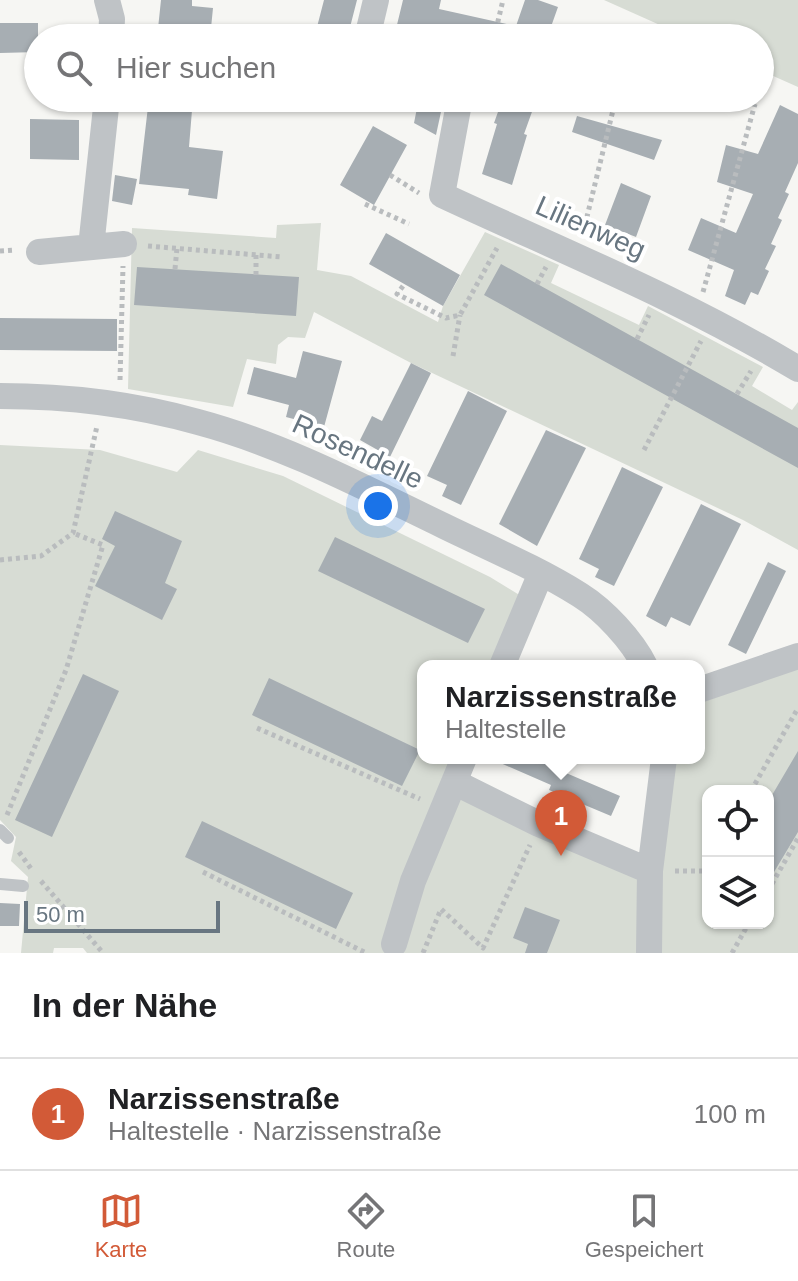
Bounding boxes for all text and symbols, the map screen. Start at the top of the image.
search box [24,24,774,112]
icon: search [52,46,96,90]
text: Hier suchen [116,51,276,84]
street label: Lilienweg [531,190,650,265]
street label: Rosendelle [288,408,428,495]
your location [358,486,398,526]
popup [417,660,705,764]
text: Narzissenstraße [445,680,677,713]
text: Haltestelle [445,714,567,744]
map controls [702,785,774,929]
button: locate [702,785,774,857]
pin: 1 [535,790,587,856]
button: layers [702,857,774,929]
scale bar [24,897,220,933]
text: 50 m [36,902,85,927]
text: In der Nähe [32,986,217,1024]
text: Narzissenstraße [108,1082,340,1115]
text: 1 [51,1099,65,1129]
text: 100 m [694,1099,766,1129]
text: Haltestelle · Narzissenstraße [108,1116,442,1146]
tab: Karte [95,1189,147,1263]
tab: Route [337,1189,395,1263]
tab: Gespeichert [585,1189,703,1263]

